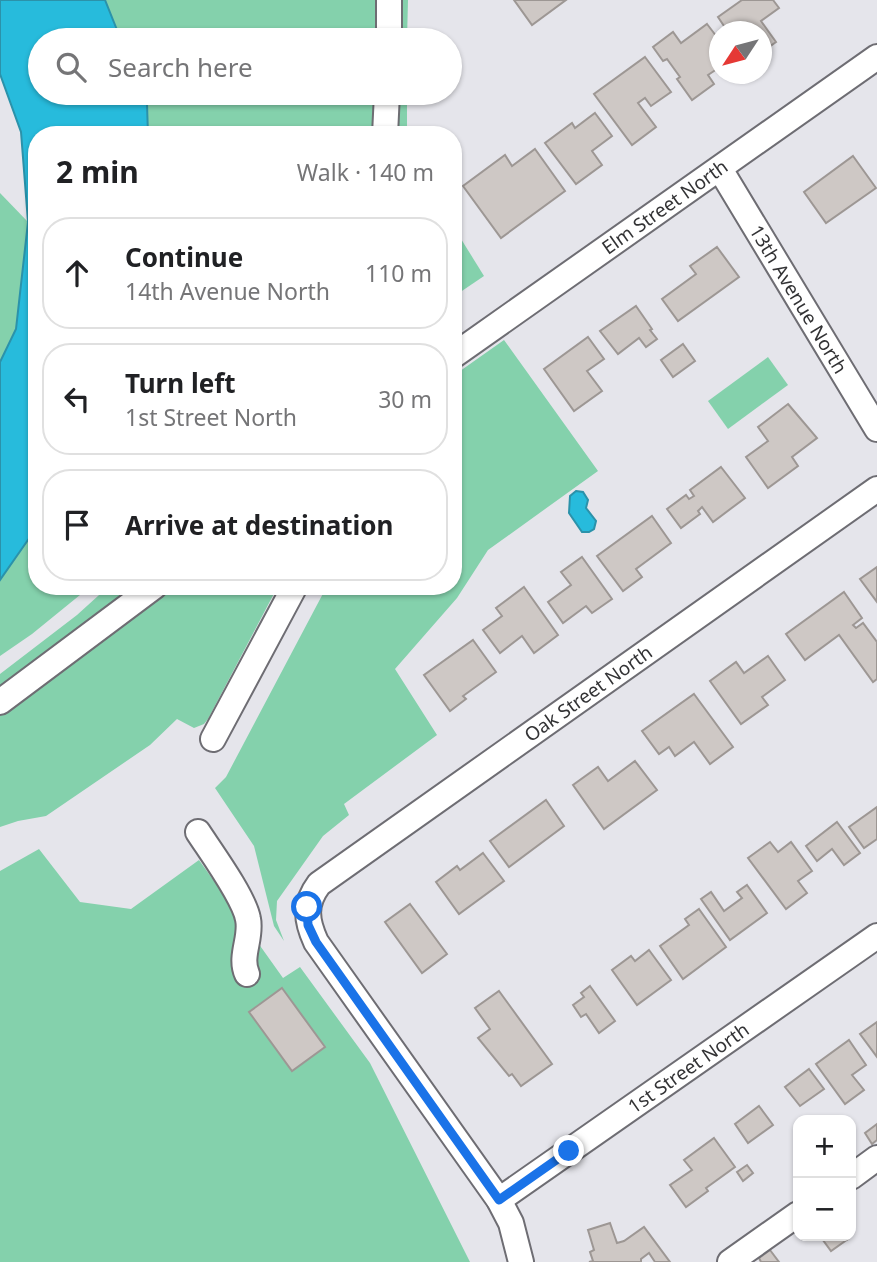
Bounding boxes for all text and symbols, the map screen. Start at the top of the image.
north arrow [709,21,772,84]
search box [28,28,462,105]
icon: search [52,48,90,86]
text: Search here [108,49,253,85]
text: 2 min [56,151,139,192]
street label: Elm Street North [596,153,733,260]
text: Walk · 140 m [297,156,434,188]
street label: 13th Avenue North [744,220,853,378]
text: Continue [125,239,243,275]
icon: ahead [58,254,96,292]
text: 110 m [365,257,432,289]
text: 14th Avenue North [125,275,330,307]
text: Turn left [125,365,236,401]
icon: left [58,380,96,418]
text: 30 m [378,383,432,415]
text: 1st Street North [125,401,297,433]
icon: arrive [58,506,96,544]
text: Arrive at destination [125,507,394,543]
street label: Oak Street North [519,639,657,748]
route start [291,891,322,922]
street label: 1st Street North [623,1016,754,1119]
map controls [793,1115,856,1241]
button: + [793,1115,856,1178]
route end [553,1135,584,1166]
button: − [793,1178,856,1241]

